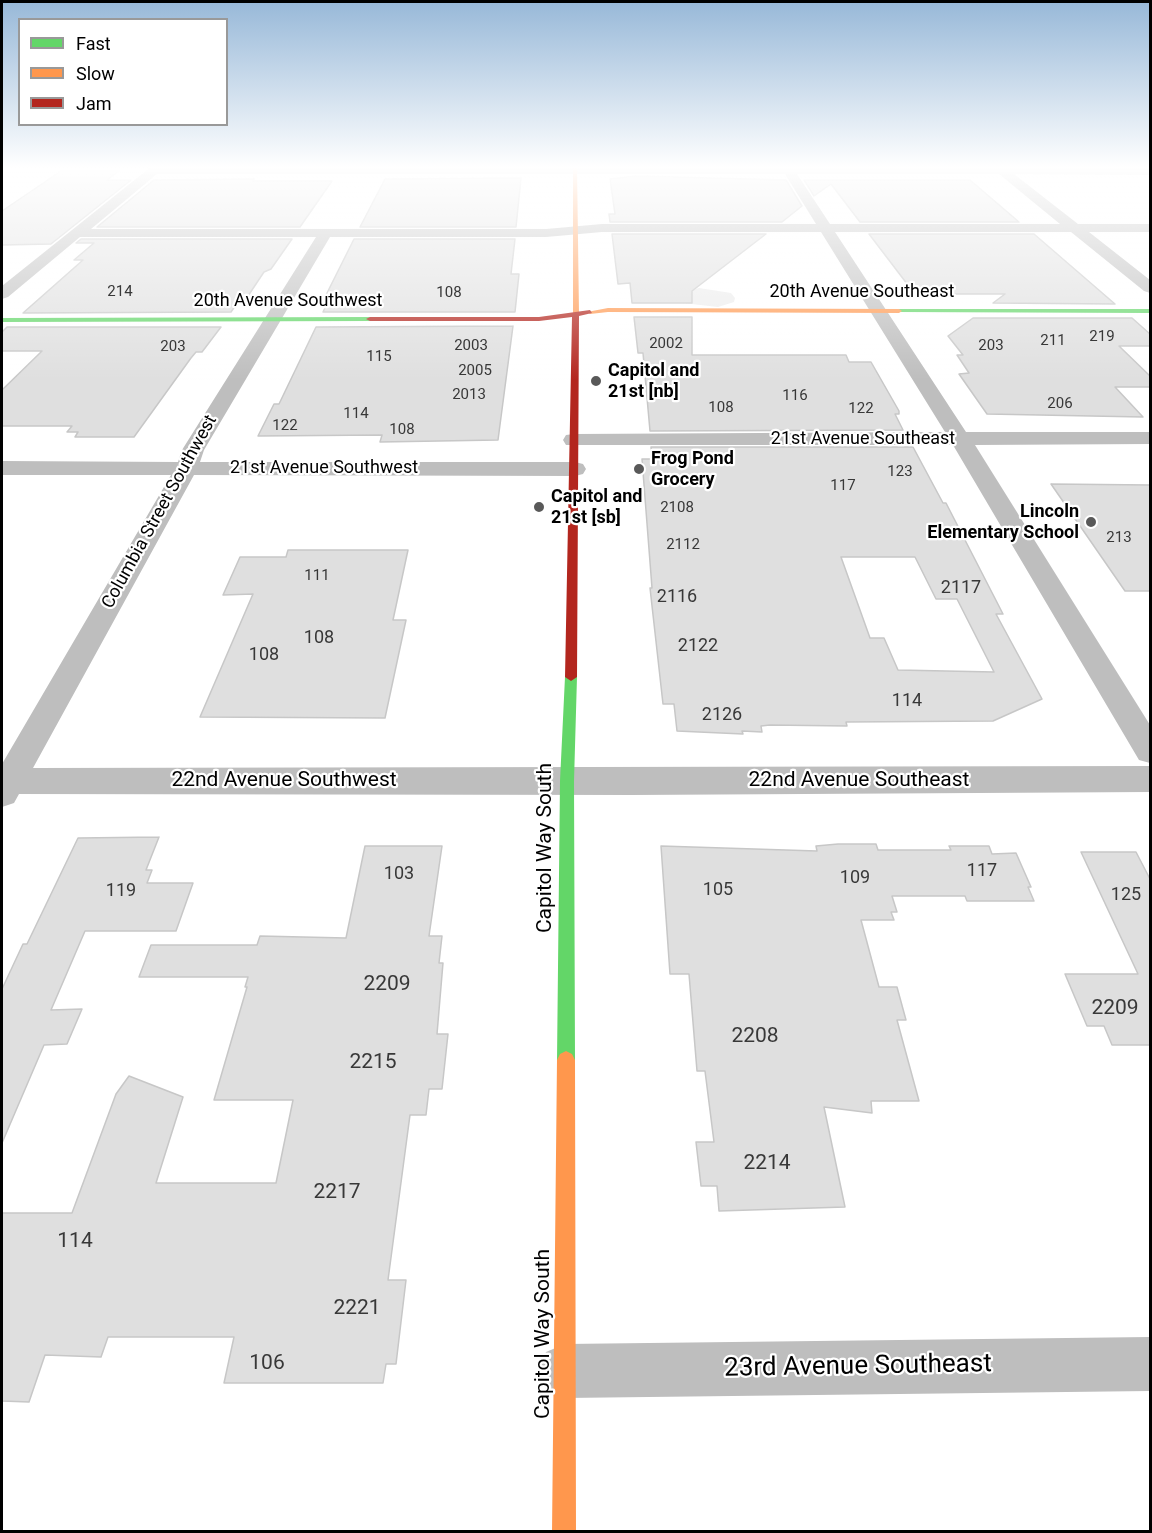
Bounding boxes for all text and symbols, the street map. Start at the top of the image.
legend [18,18,228,126]
text: Fast [76,33,111,54]
text: Slow [76,63,115,84]
text: Jam [76,93,112,114]
street label: 20th Avenue Southeast [769,281,955,303]
house number: 214 [107,283,133,301]
house number: 108 [436,284,462,302]
street label: 20th Avenue Southwest [194,290,382,312]
house number: 219 [1089,328,1115,346]
house number: 211 [1040,332,1066,350]
house number: 2002 [649,335,683,353]
house number: 2003 [454,337,488,355]
house number: 203 [978,337,1004,355]
house number: 203 [160,338,186,356]
house number: 115 [366,348,392,366]
place label: Capitol and 21st [nb] [608,360,699,403]
house number: 2005 [458,362,492,380]
marker: Capitol and 21st [nb] [589,374,603,388]
house number: 2013 [452,386,486,404]
house number: 116 [782,387,808,405]
house number: 206 [1047,395,1073,413]
house number: 108 [708,399,734,417]
house number: 122 [848,400,874,418]
house number: 114 [343,405,369,423]
street label: Columbia Street Southwest [98,412,222,612]
house number: 122 [272,417,298,435]
house number: 108 [389,421,415,439]
street label: 21st Avenue Southeast [771,428,955,450]
place label: Frog Pond Grocery [651,448,734,490]
street label: 21st Avenue Southwest [230,457,418,479]
marker: Frog Pond Grocery [632,462,646,476]
house number: 123 [887,463,913,481]
house number: 117 [830,477,856,495]
place label: Capitol and 21st [sb] [551,486,642,528]
house number: 2108 [660,499,694,517]
marker: Capitol and 21st [sb] [532,500,546,514]
place label: Lincoln Elementary School [927,501,1079,544]
marker: Lincoln Elementary School [1084,515,1098,529]
house number: 213 [1106,529,1132,547]
house number: 2112 [666,536,700,554]
house number: 111 [304,567,330,585]
house number: 2117 [941,577,981,599]
house number: 2116 [657,586,697,608]
house number: 108 [304,627,334,649]
house number: 2122 [678,635,718,657]
house number: 108 [249,644,279,666]
house number: 114 [892,690,922,712]
house number: 2126 [702,704,742,726]
street label: Capitol Way South [533,763,559,933]
street label: 22nd Avenue Southwest [171,768,397,794]
street label: 22nd Avenue Southeast [749,768,969,794]
house number: 117 [967,860,997,882]
house number: 103 [384,863,414,885]
house number: 109 [840,867,870,889]
house number: 105 [703,879,733,901]
house number: 119 [106,880,136,902]
house number: 125 [1111,884,1141,906]
house number: 2209 [363,972,411,998]
house number: 2209 [1091,996,1139,1022]
house number: 2208 [731,1024,779,1050]
house number: 2215 [349,1050,397,1076]
house number: 2214 [743,1151,791,1177]
house number: 2217 [313,1180,361,1206]
house number: 114 [57,1229,93,1255]
street label: Capitol Way South [531,1249,557,1419]
house number: 2221 [333,1296,381,1322]
street label: 23rd Avenue Southeast [724,1349,992,1385]
house number: 106 [249,1351,285,1377]

